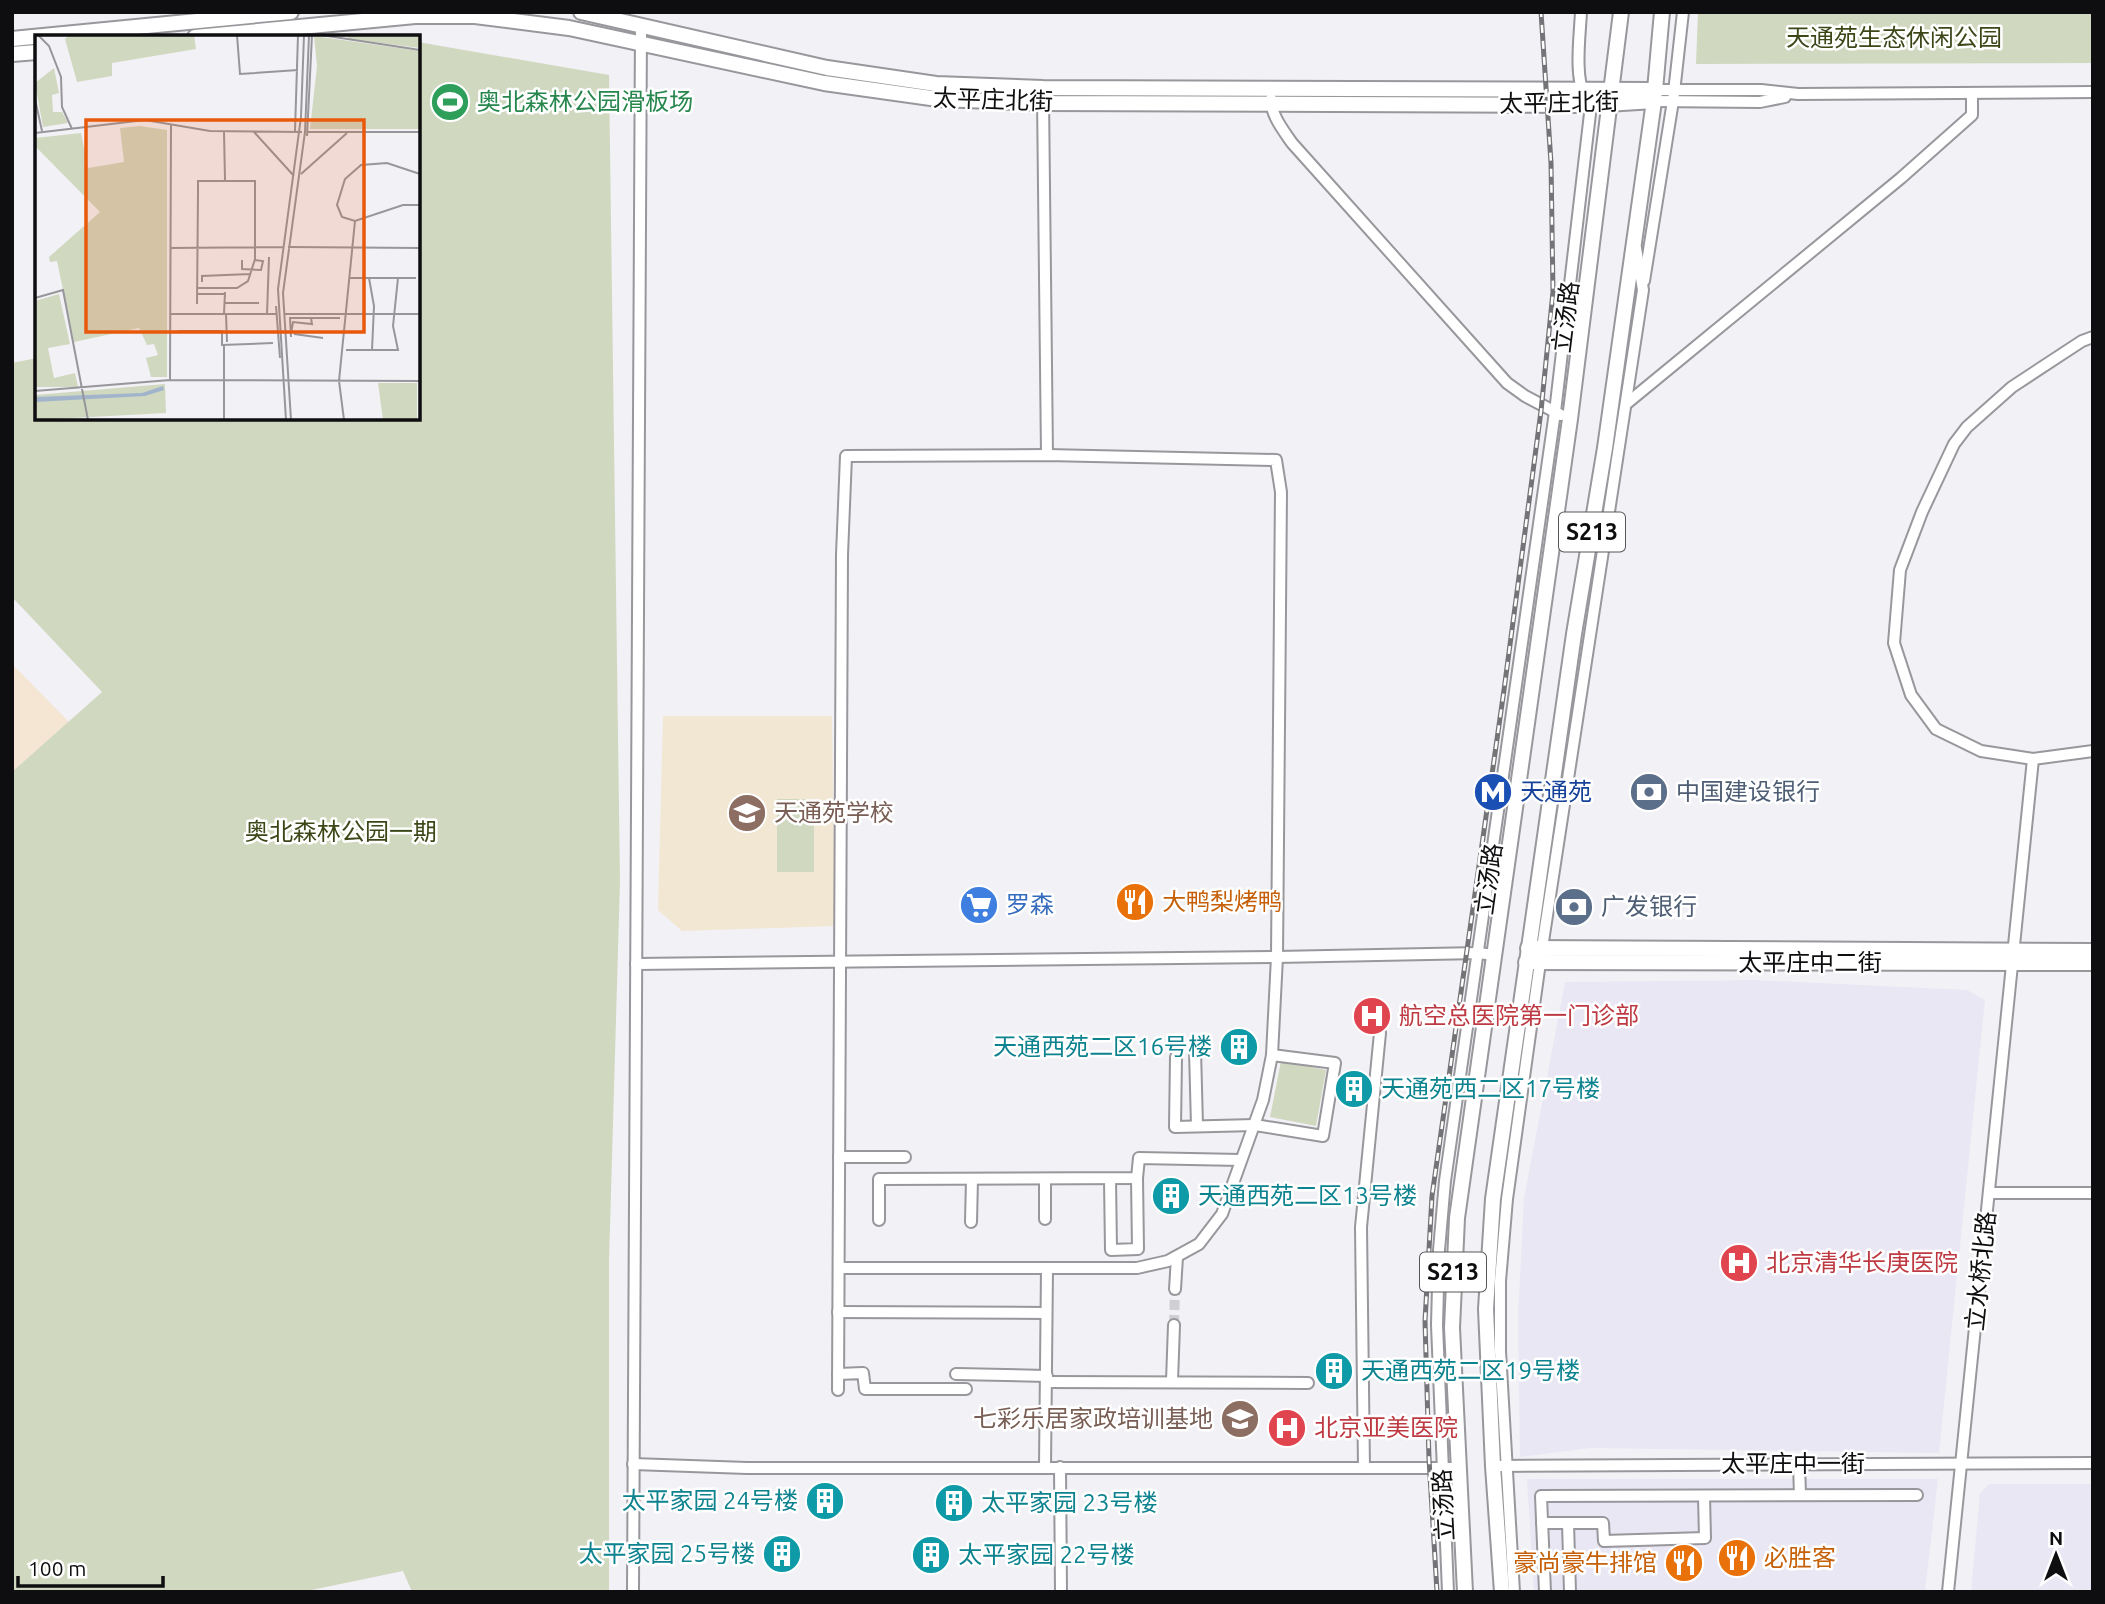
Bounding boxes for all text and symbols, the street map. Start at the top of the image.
park label: 天通苑生态休闲公园 [1786,24,2002,51]
inset map [35,35,420,420]
sports icon: 奥北森林公园滑板场 [429,81,471,123]
street label: 太平庄北街 [933,84,1053,115]
place label: 奥北森林公园滑板场 [477,88,693,115]
street label: 太平庄北街 [1499,88,1619,117]
street label: 立汤路 [1548,280,1583,354]
road number: S213 [1559,512,1625,552]
metro station icon: 天通苑 [1472,771,1514,813]
bank icon: 中国建设银行 [1628,771,1670,813]
place label: 天通苑 [1520,778,1592,805]
place label: 中国建设银行 [1676,778,1820,805]
school or university icon: 天通苑学校 [726,792,768,834]
place label: 天通苑学校 [774,799,894,826]
park label: 奥北森林公园一期 [245,818,437,845]
street label: 立汤路 [1470,841,1507,916]
restaurant icon: 大鸭梨烤鸭 [1114,881,1156,923]
supermarket icon: 罗森 [958,884,1000,926]
bank icon: 广发银行 [1553,886,1595,928]
place label: 大鸭梨烤鸭 [1162,888,1282,915]
place label: 罗森 [1006,891,1054,918]
place label: 广发银行 [1601,893,1697,920]
street label: 太平庄中二街 [1738,949,1882,976]
hospital icon: 航空总医院第一门诊部 [1351,995,1393,1037]
place label: 航空总医院第一门诊部 [1399,1002,1639,1029]
building icon: 天通西苑二区16号楼 [1218,1026,1260,1068]
place label: 天通西苑二区16号楼 [993,1033,1212,1060]
building icon: 天通苑西二区17号楼 [1333,1068,1375,1110]
place label: 天通苑西二区17号楼 [1381,1075,1600,1102]
building icon: 天通西苑二区13号楼 [1150,1175,1192,1217]
place label: 天通西苑二区13号楼 [1198,1182,1417,1209]
street label: 立水桥北路 [1961,1210,2000,1332]
hospital icon: 北京清华长庚医院 [1718,1242,1760,1284]
place label: 北京清华长庚医院 [1766,1249,1958,1276]
road number: S213 [1420,1252,1486,1292]
building icon: 天通西苑二区19号楼 [1313,1350,1355,1392]
place label: 天通西苑二区19号楼 [1361,1357,1580,1384]
school or university icon: 七彩乐居家政培训基地 [1219,1398,1261,1440]
place label: 七彩乐居家政培训基地 [973,1405,1213,1432]
hospital icon: 北京亚美医院 [1266,1407,1308,1449]
place label: 北京亚美医院 [1314,1414,1458,1441]
street label: 太平庄中一街 [1721,1450,1865,1477]
street label: 立汤路 [1428,1468,1459,1542]
building icon: 太平家园 24号楼 [804,1480,846,1522]
building icon: 太平家园 23号楼 [933,1482,975,1524]
place label: 太平家园 24号楼 [621,1487,798,1514]
place label: 太平家园 23号楼 [981,1489,1158,1516]
north arrow [2021,1520,2091,1590]
text: N [2049,1527,2063,1549]
building icon: 太平家园 25号楼 [761,1533,803,1575]
building icon: 太平家园 22号楼 [910,1534,952,1576]
restaurant icon: 必胜客 [1716,1537,1758,1579]
place label: 太平家园 25号楼 [578,1540,755,1567]
place label: 太平家园 22号楼 [958,1541,1135,1568]
restaurant icon: 豪尚豪牛排馆 [1663,1542,1705,1584]
scale bar [18,1544,163,1588]
place label: 必胜客 [1764,1544,1836,1571]
place label: 豪尚豪牛排馆 [1513,1549,1657,1576]
text: 100 m [28,1556,86,1580]

